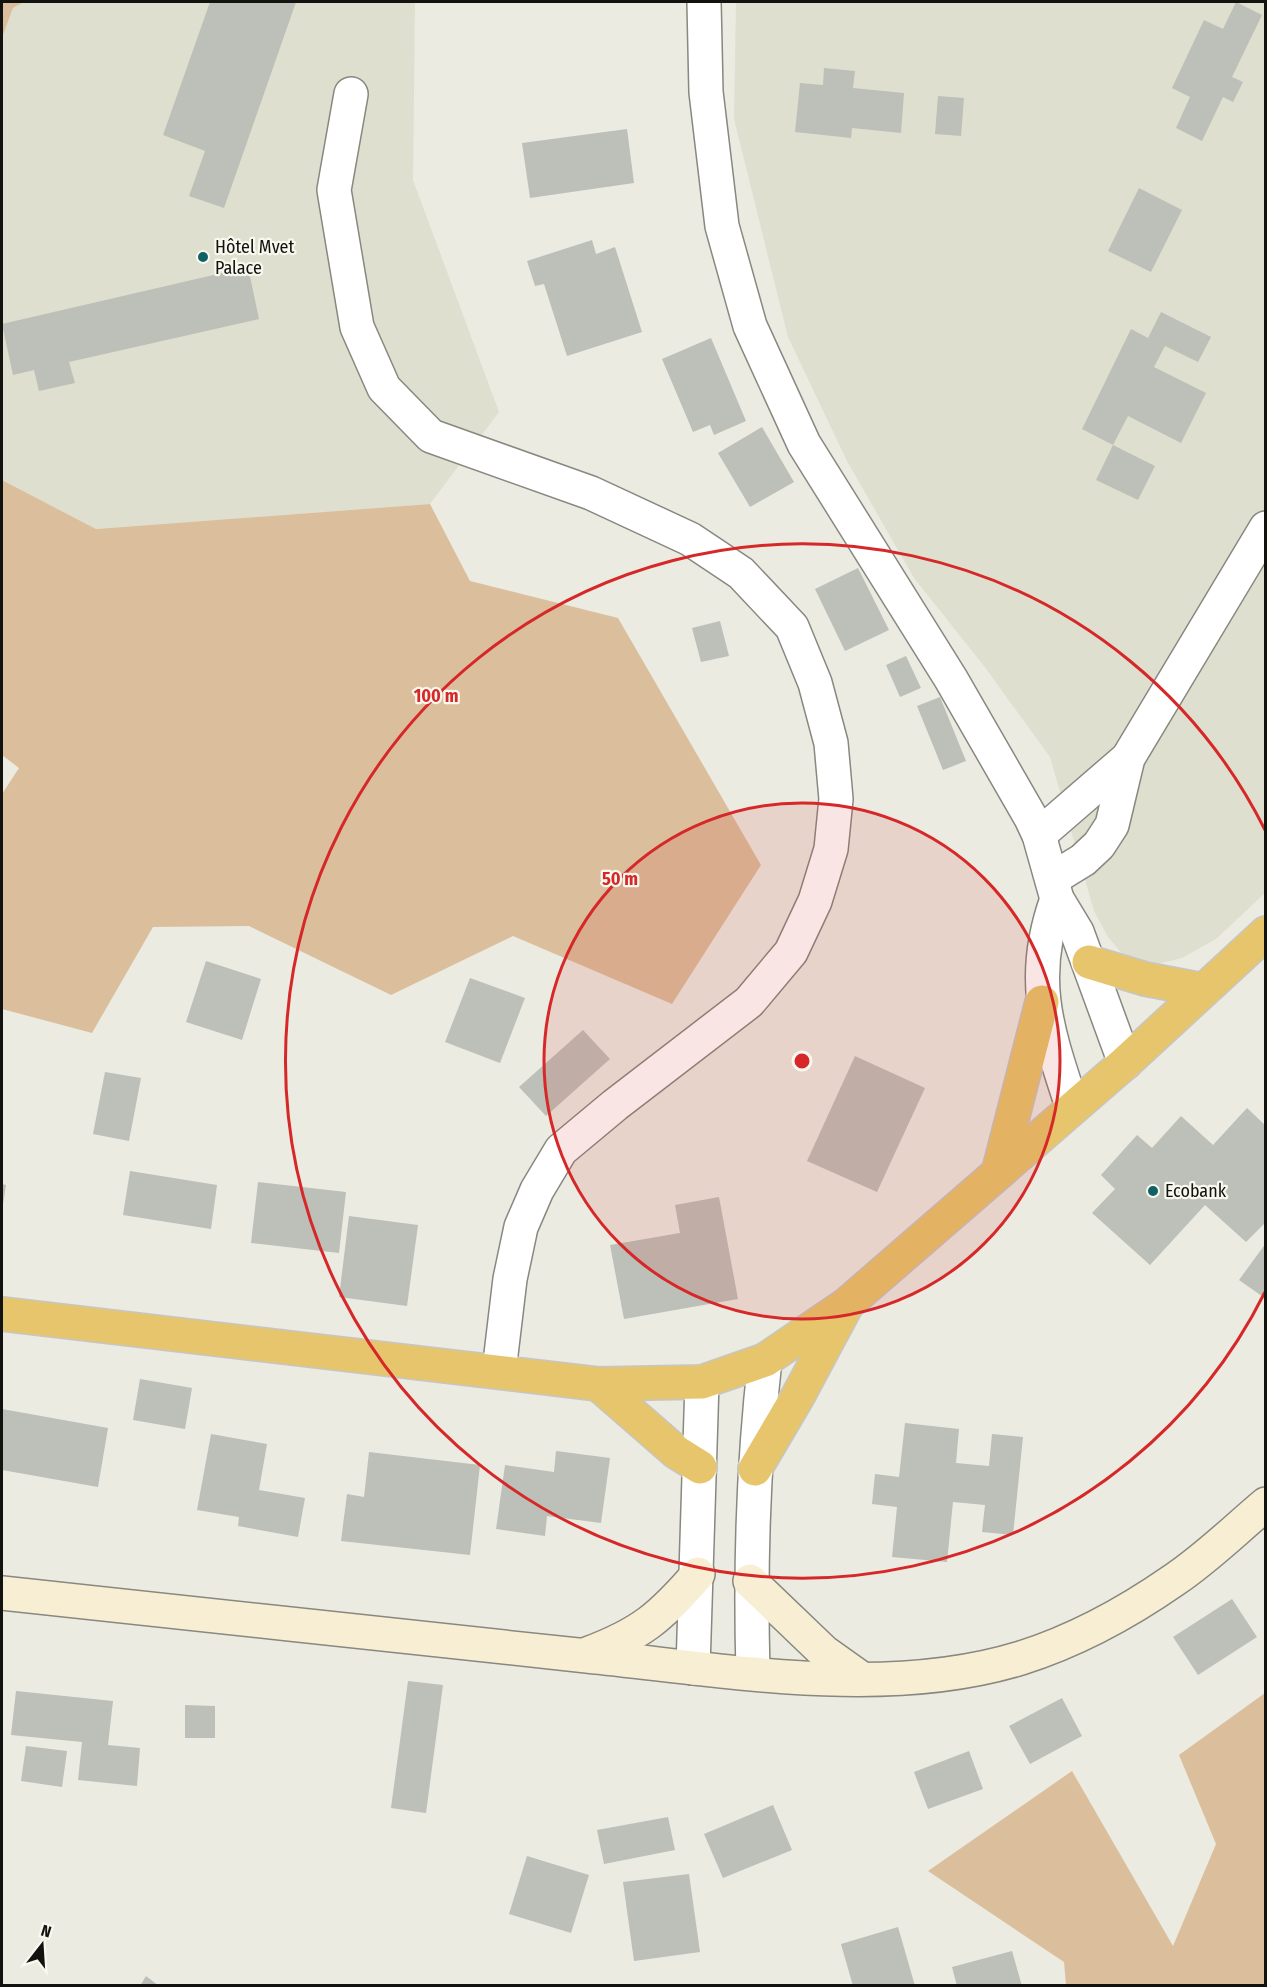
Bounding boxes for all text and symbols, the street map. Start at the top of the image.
place label: Hôtel Mvet Palace [215,236,294,279]
marker: Hôtel Mvet Palace [196,250,210,264]
text: 100 m [414,685,458,707]
text: 50 m [602,868,638,890]
centre of rings [792,1051,812,1071]
place label: Ecobank [1165,1180,1227,1202]
marker: Ecobank [1146,1184,1160,1198]
north arrow [12,1915,72,1975]
text: N [39,1921,54,1942]

